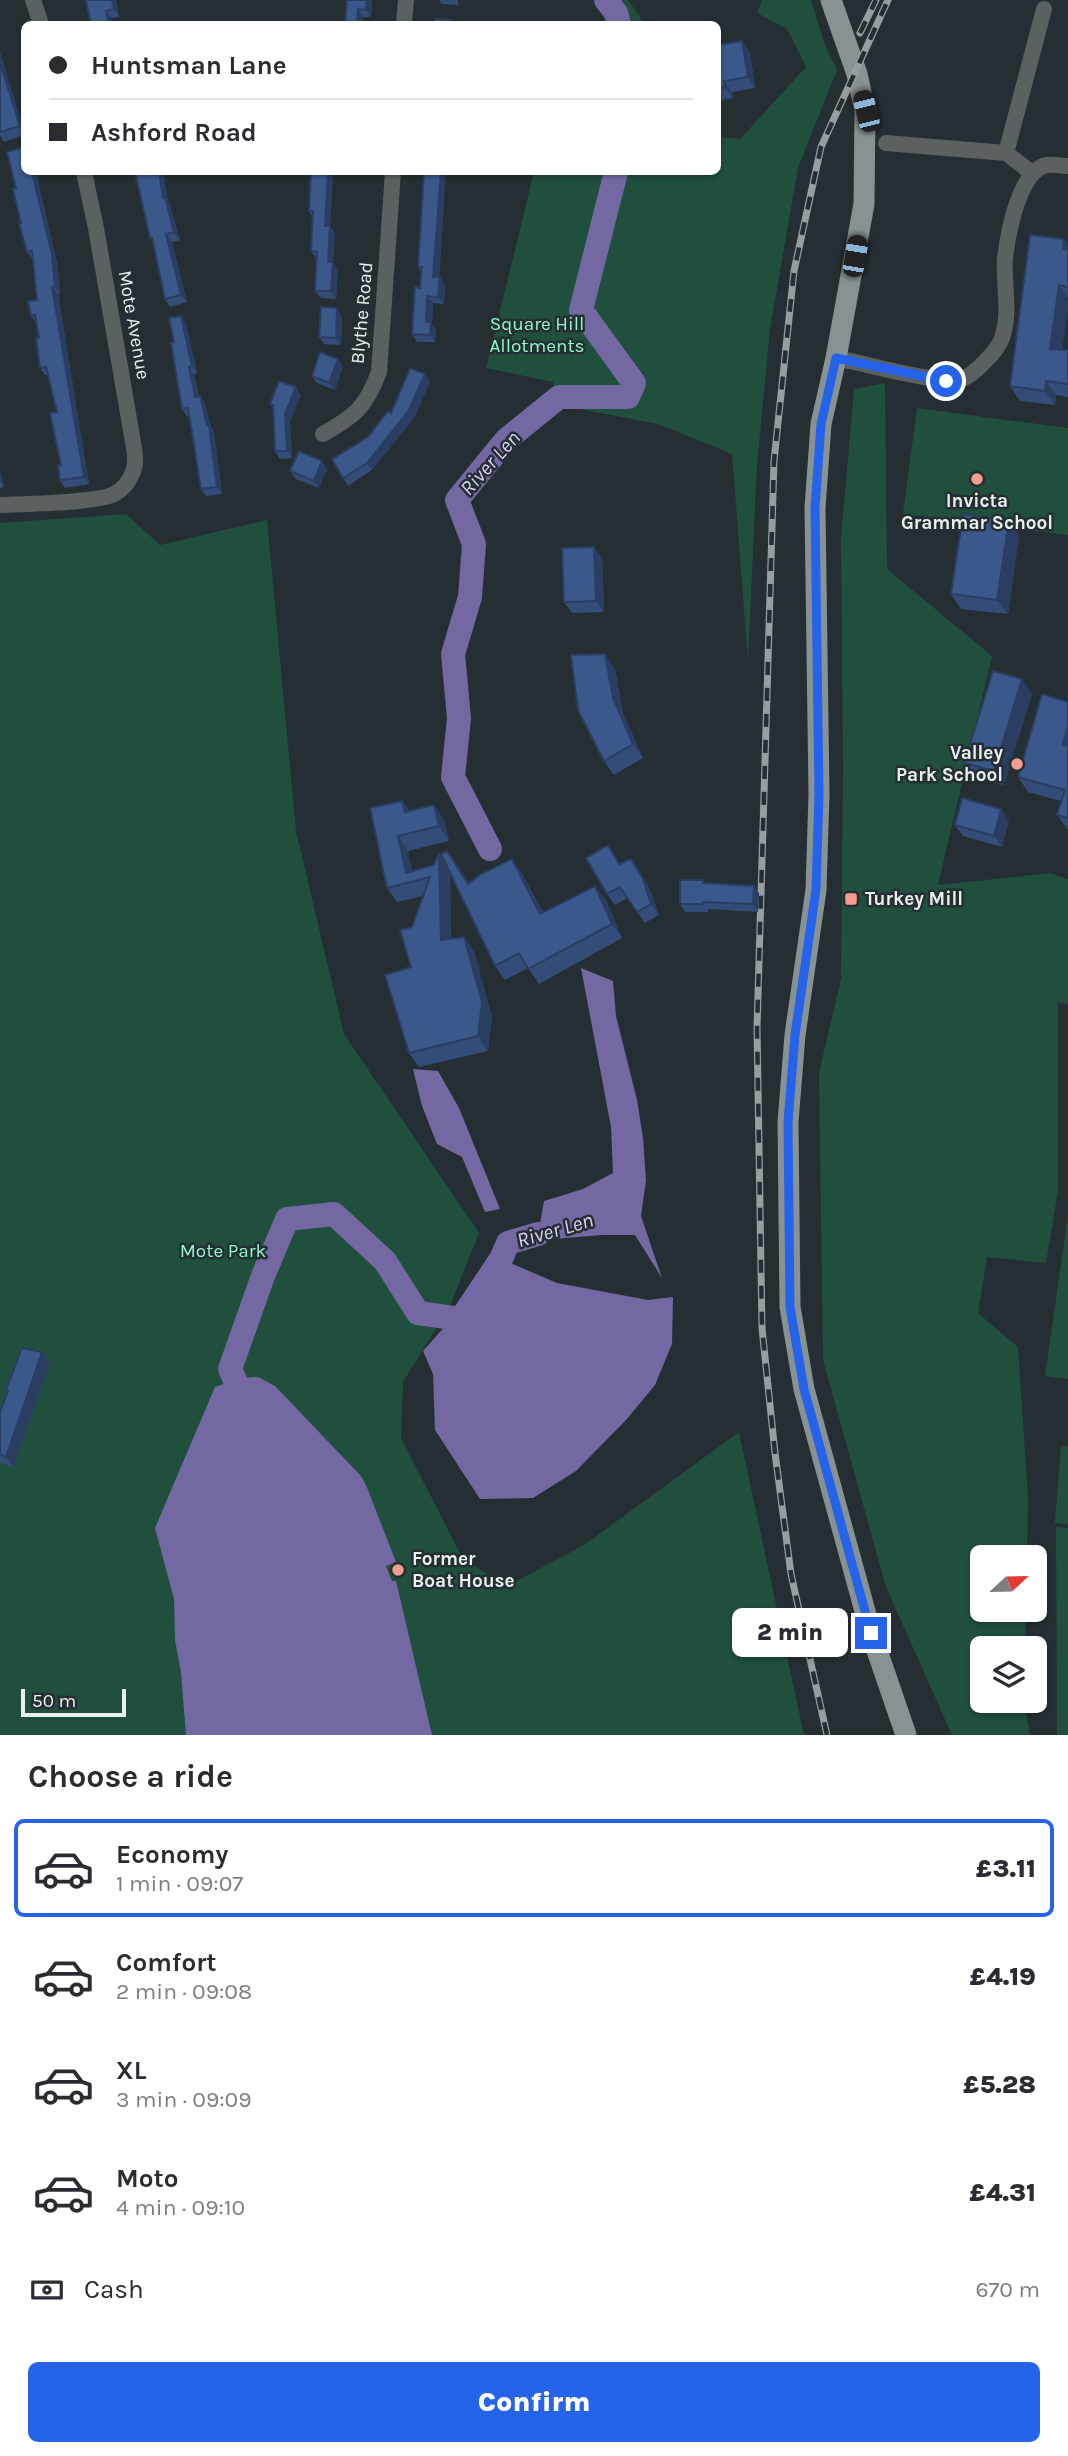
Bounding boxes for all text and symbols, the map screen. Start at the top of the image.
text: Huntsman Lane [91,50,287,81]
car [851,88,882,134]
text: Ashford Road [91,117,257,148]
car [842,233,869,279]
street label: Blythe Road [347,261,377,365]
street label: Mote Avenue [114,269,154,381]
park label: Square Hill Allotments [489,313,585,357]
route start [930,365,962,397]
water label: River Len [455,426,525,500]
marker: Invicta Grammar School [969,471,985,487]
place label: Invicta Grammar School [901,490,1053,534]
place label: Valley Park School [896,742,1003,786]
marker: Valley Park School [1009,756,1025,772]
place label: Turkey Mill [865,888,963,910]
marker: Turkey Mill [843,891,859,907]
water label: River Len [514,1208,596,1252]
park label: Mote Park [180,1240,267,1262]
north arrow [970,1545,1046,1622]
map controls [970,1545,1047,1713]
place label: Former Boat House [412,1548,515,1592]
marker: Former Boat House [390,1562,406,1578]
callout: 2 min [731,1608,846,1658]
route end [855,1617,887,1649]
text: 2 min [757,1619,823,1646]
button: layers [970,1636,1047,1713]
scale bar [21,1686,126,1718]
text: 50 m [32,1690,76,1712]
text: Choose a ride [28,1758,233,1795]
icon: car [32,1837,95,1900]
text: Economy [116,1839,228,1870]
text: £3.11 [976,1853,1036,1884]
text: 1 min · 09:07 [116,1870,243,1897]
icon: car [32,1945,95,2008]
text: Comfort [116,1947,217,1978]
text: £4.19 [970,1961,1036,1992]
text: 2 min · 09:08 [116,1978,252,2005]
icon: car [32,2053,95,2116]
text: XL [116,2055,147,2086]
text: £5.28 [963,2069,1036,2100]
text: 3 min · 09:09 [116,2086,252,2113]
icon: car [32,2161,95,2224]
text: Moto [116,2163,178,2194]
text: £4.31 [969,2177,1036,2208]
text: 4 min · 09:10 [116,2194,245,2221]
icon: cash [28,2271,66,2309]
text: Cash [84,2274,144,2305]
text: 670 m [975,2276,1040,2303]
button: Confirm [28,2362,1040,2442]

